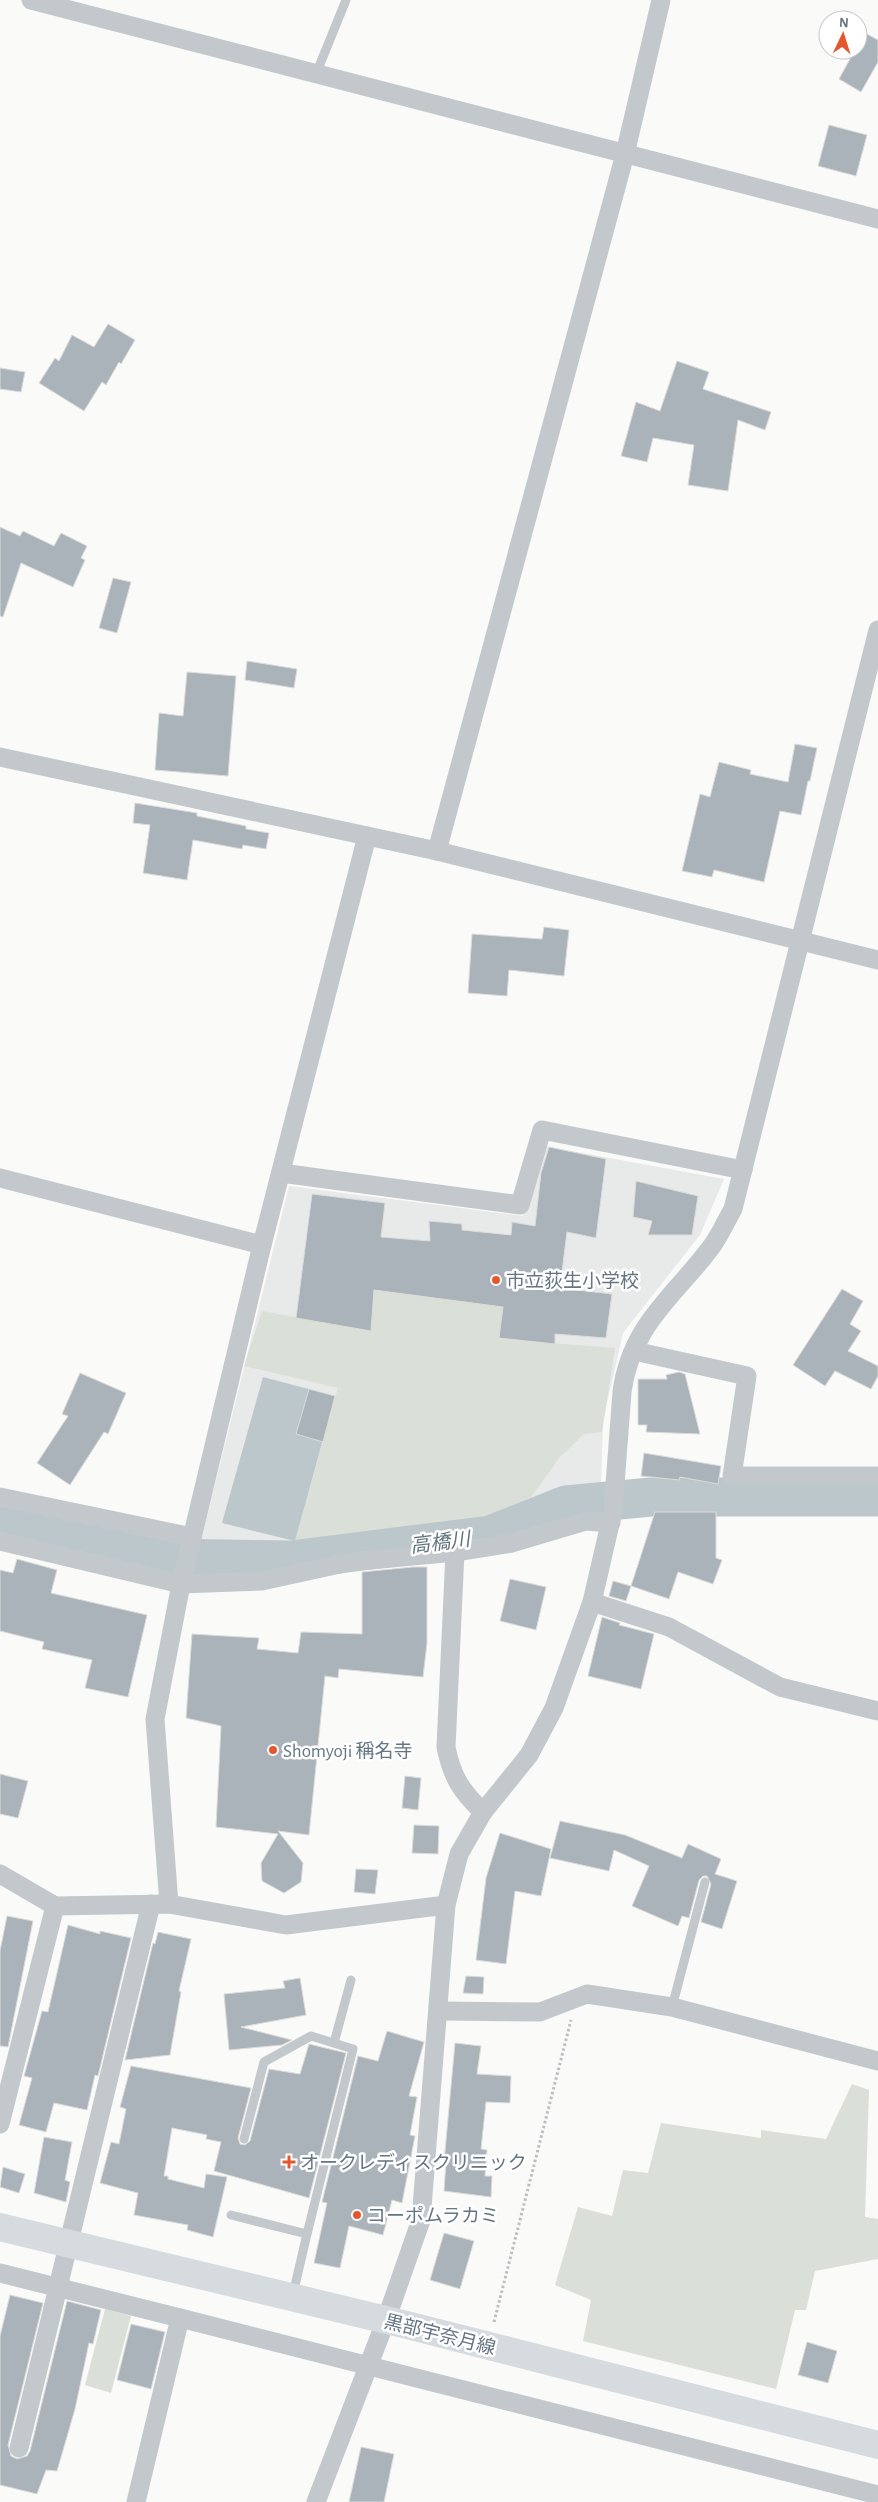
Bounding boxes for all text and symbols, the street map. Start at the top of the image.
north arrow [818,10,868,60]
text: N [838,16,849,30]
place label: 市立荻生小学校 [506,1270,639,1291]
marker: 市立荻生小学校 [490,1274,502,1286]
water label: 高橋川 [409,1528,473,1557]
place label: Shomyoji 稱名寺 [283,1740,413,1761]
marker: Shomyoji 稱名寺 [267,1744,279,1756]
place label: オークレディスクリニック [300,2152,527,2173]
marker: オークレディスクリニック [282,2155,296,2169]
place label: コーポムラカミ [367,2205,499,2226]
marker: コーポムラカミ [351,2209,363,2221]
street label: 黒部宇奈月線 [382,2311,497,2358]

